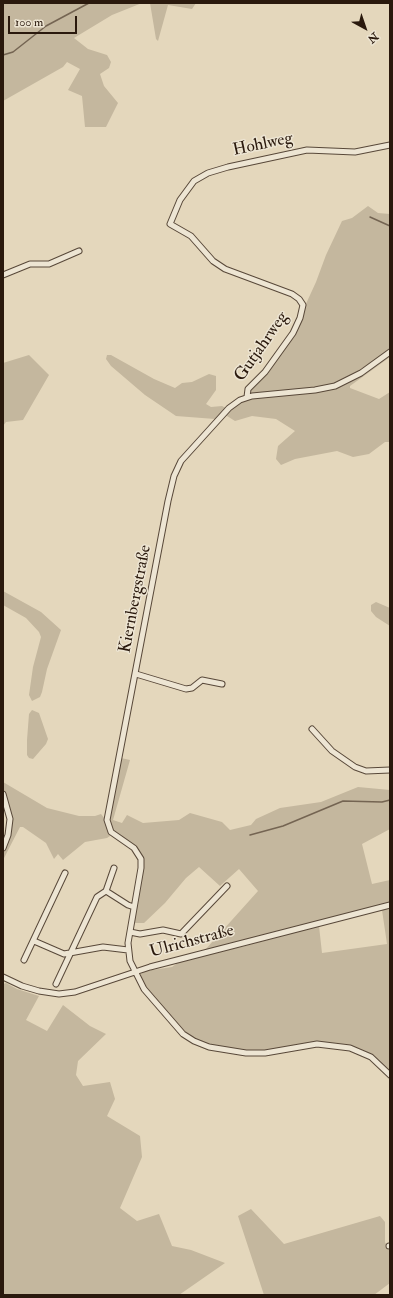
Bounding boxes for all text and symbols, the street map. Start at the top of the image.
scale bar [10,8,79,34]
north arrow [345,8,385,48]
text: 100 m [15,15,43,30]
text: N [365,29,381,46]
street label: Hohlweg [231,129,295,161]
street label: Gutjahrweg [231,308,293,386]
street label: Kiernbergstraße [116,543,156,655]
street label: Ulrichstraße [148,921,236,963]

